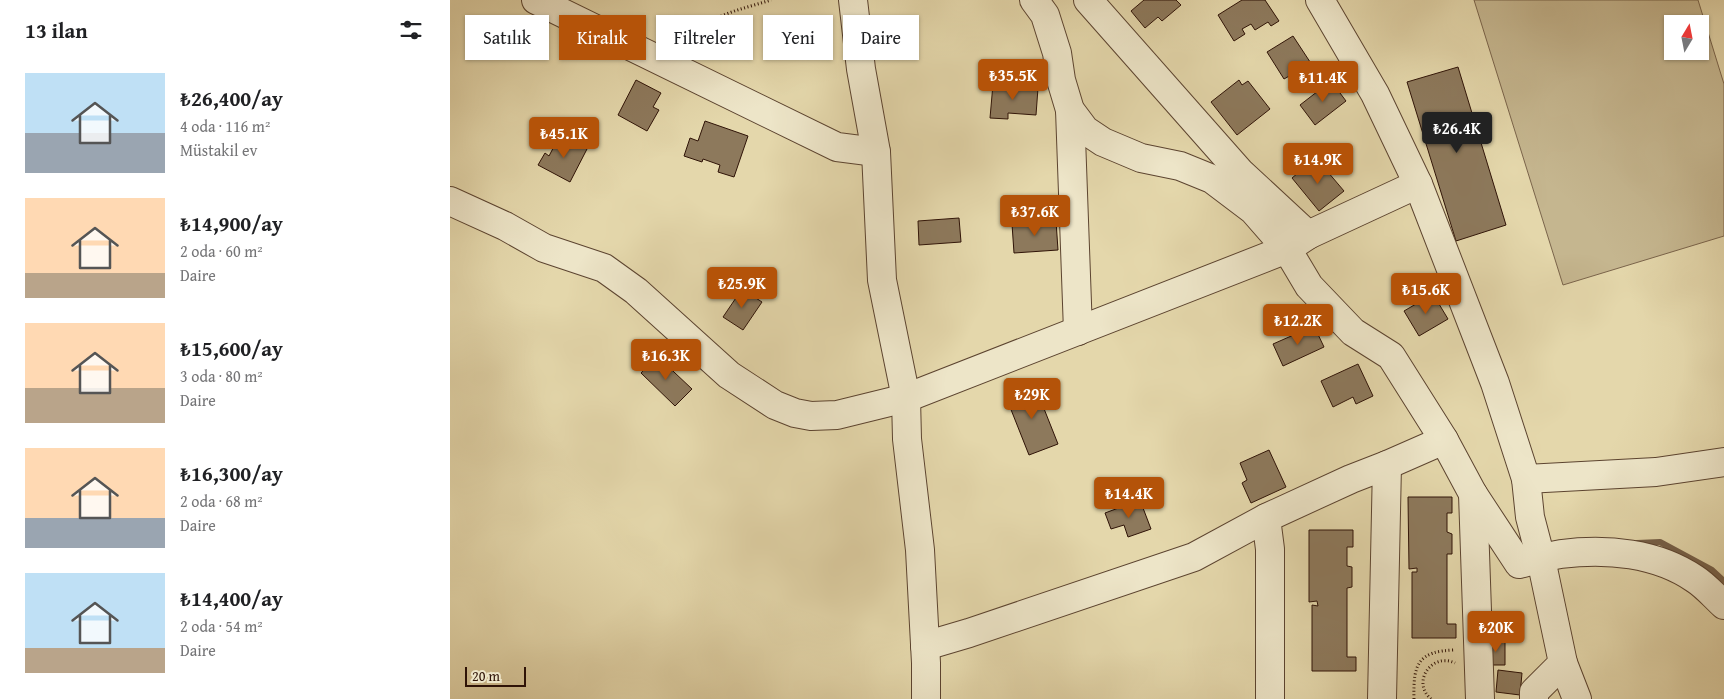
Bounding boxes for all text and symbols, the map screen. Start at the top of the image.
text: 13 ilan [25,15,88,46]
chip: Satılık [465,15,549,60]
chip: Kiralık [559,15,646,60]
chip: Filtreler [656,15,753,60]
chip: Yeni [763,15,833,60]
chip: Daire [843,15,919,60]
north arrow [1664,15,1709,60]
map controls [1664,15,1709,60]
icon: filters [397,16,425,44]
pin: ₺35.5K [972,58,1054,101]
pin: ₺11.4K [1282,61,1364,103]
text: ₺35.5K [989,63,1037,87]
text: ₺11.4K [1299,65,1347,89]
text: ₺26,400/ay [180,83,283,114]
icon: home [65,93,125,153]
pin: ₺26.4K [1416,112,1498,154]
text: 4 oda · 116 m² [180,114,270,138]
pin: ₺45.1K [523,116,605,159]
text: ₺26.4K [1433,116,1481,140]
text: ₺45.1K [540,121,588,145]
text: Müstakil ev [180,138,257,162]
pin: ₺14.9K [1277,142,1359,185]
text: ₺14.9K [1294,147,1342,171]
pin: ₺37.6K [994,194,1076,237]
text: ₺37.6K [1011,199,1059,223]
text: ₺14,900/ay [180,208,283,239]
icon: home [65,218,125,278]
text: 2 oda · 60 m² [180,239,263,263]
text: Daire [180,263,216,287]
pin: ₺25.9K [701,266,783,309]
text: ₺25.9K [718,271,766,295]
pin: ₺15.6K [1385,272,1467,315]
text: ₺15.6K [1402,277,1450,301]
pin: ₺12.2K [1257,304,1339,346]
text: ₺12.2K [1274,308,1322,332]
text: ₺15,600/ay [180,333,283,364]
pin: ₺16.3K [625,338,707,381]
icon: home [65,343,125,403]
text: ₺16.3K [642,343,690,367]
text: 3 oda · 80 m² [180,364,263,388]
pin: ₺29K [1002,378,1062,420]
text: ₺29K [1015,382,1049,406]
text: Daire [180,388,216,412]
text: ₺16,300/ay [180,458,283,489]
icon: home [65,468,125,528]
pin: ₺14.4K [1088,476,1170,519]
text: ₺14.4K [1105,481,1153,505]
text: 2 oda · 68 m² [180,489,263,513]
text: Daire [180,513,216,537]
text: ₺14,400/ay [180,583,283,614]
icon: home [65,593,125,653]
pin: ₺20K [1466,610,1526,653]
text: 2 oda · 54 m² [180,614,263,638]
text: ₺20K [1479,615,1513,639]
text: Daire [180,638,216,662]
scale bar [465,664,526,687]
text: 20 m [472,666,500,686]

